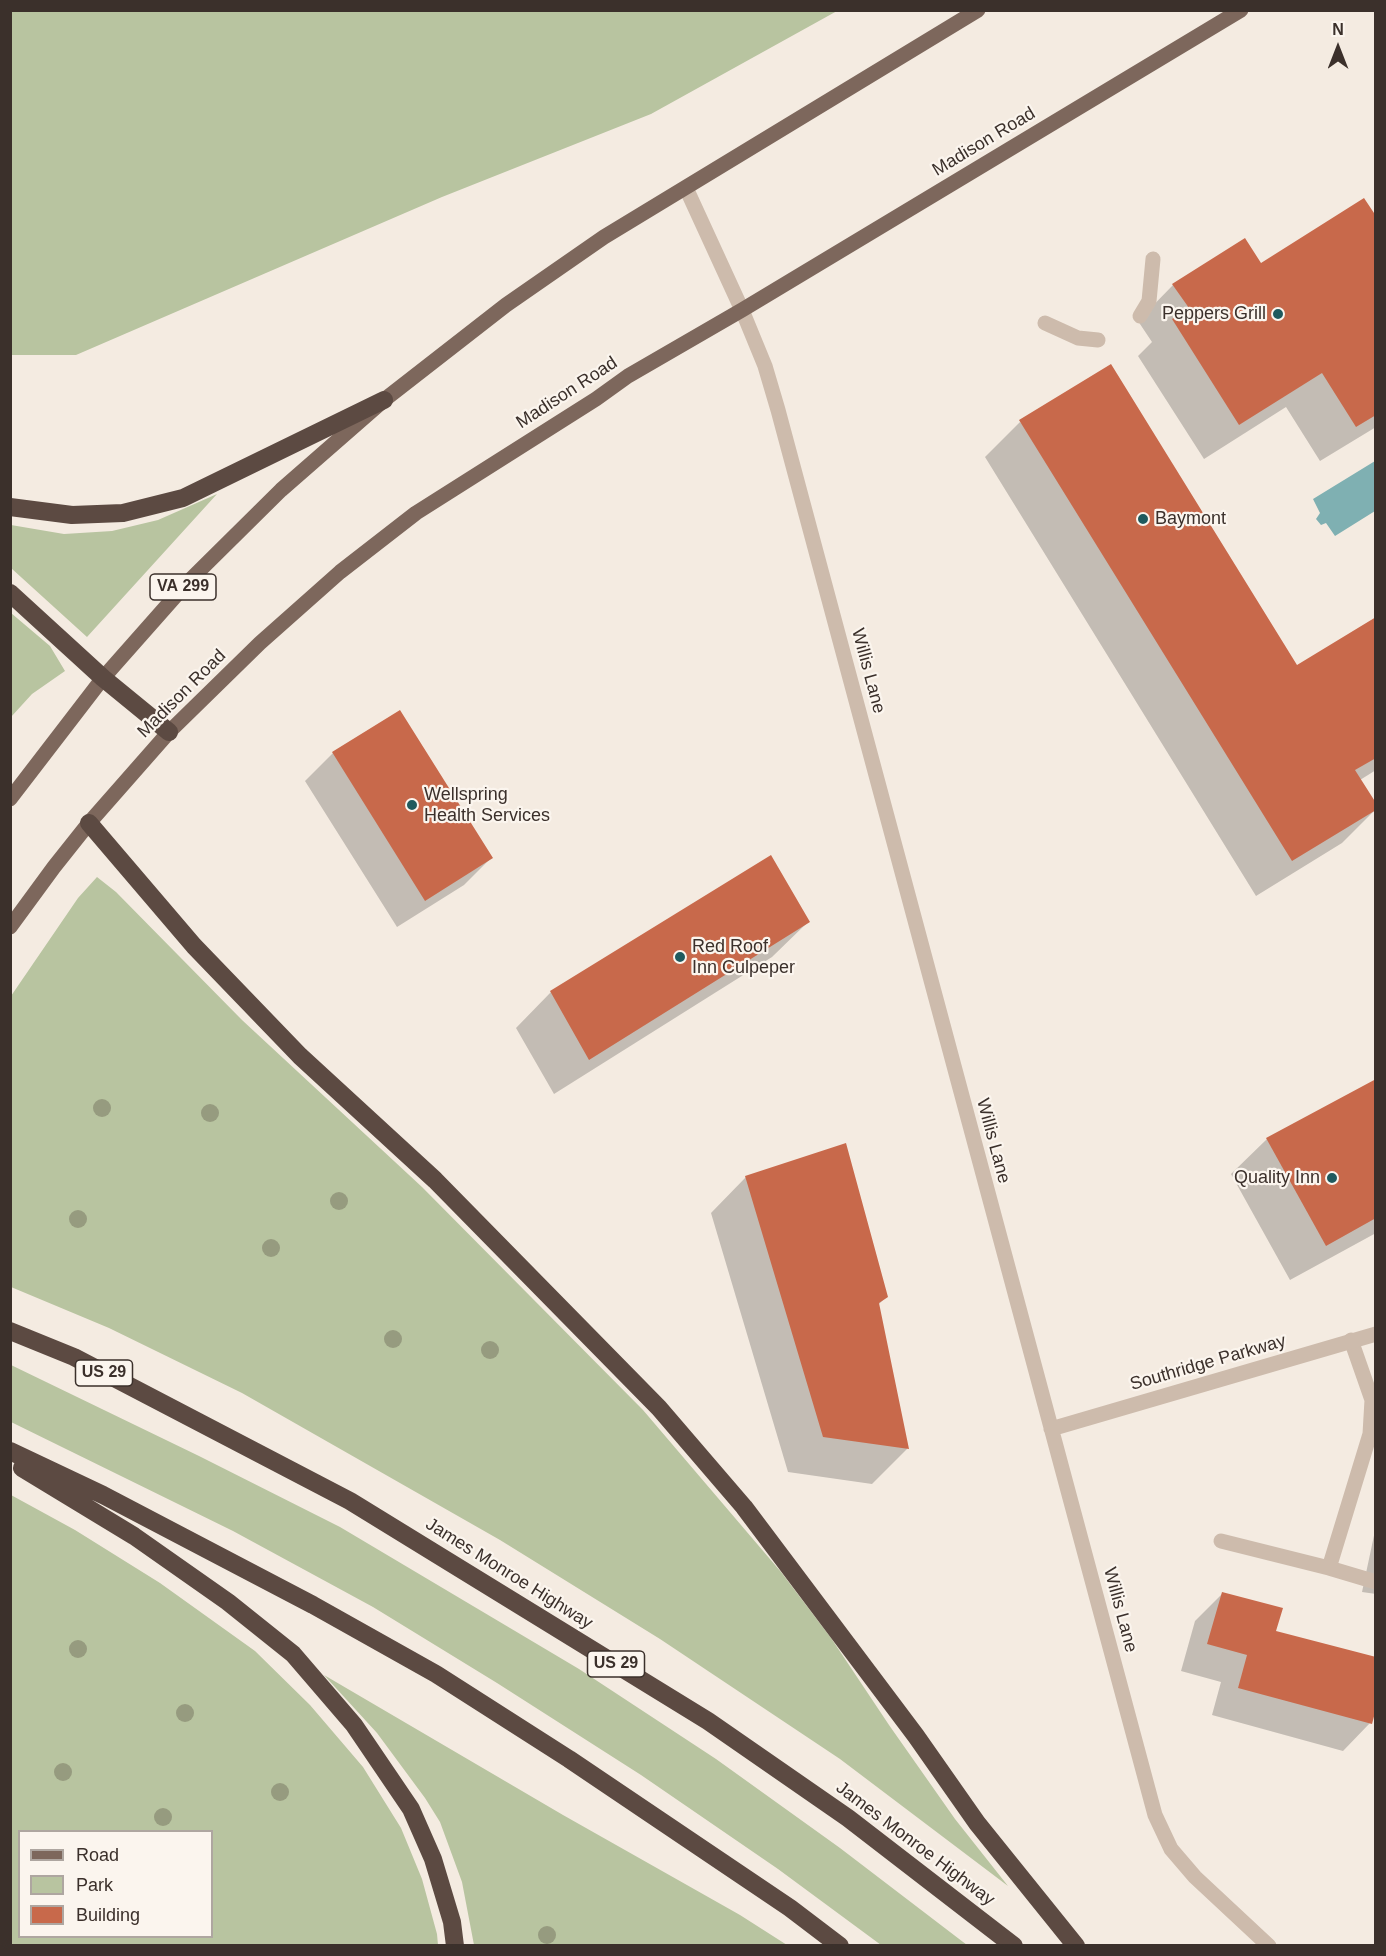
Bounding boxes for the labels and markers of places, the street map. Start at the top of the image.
place label: Peppers Grill [1162,303,1266,325]
marker: Peppers Grill [1271,307,1285,321]
place label: Baymont [1155,508,1226,530]
marker: Baymont [1136,512,1150,526]
place label: Wellspring Health Services [424,784,550,826]
marker: Wellspring Health Services [405,798,419,812]
place label: Red Roof Inn Culpeper [692,936,795,978]
marker: Red Roof Inn Culpeper [673,950,687,964]
place label: Quality Inn [1234,1167,1320,1189]
marker: Quality Inn [1325,1171,1339,1185]

